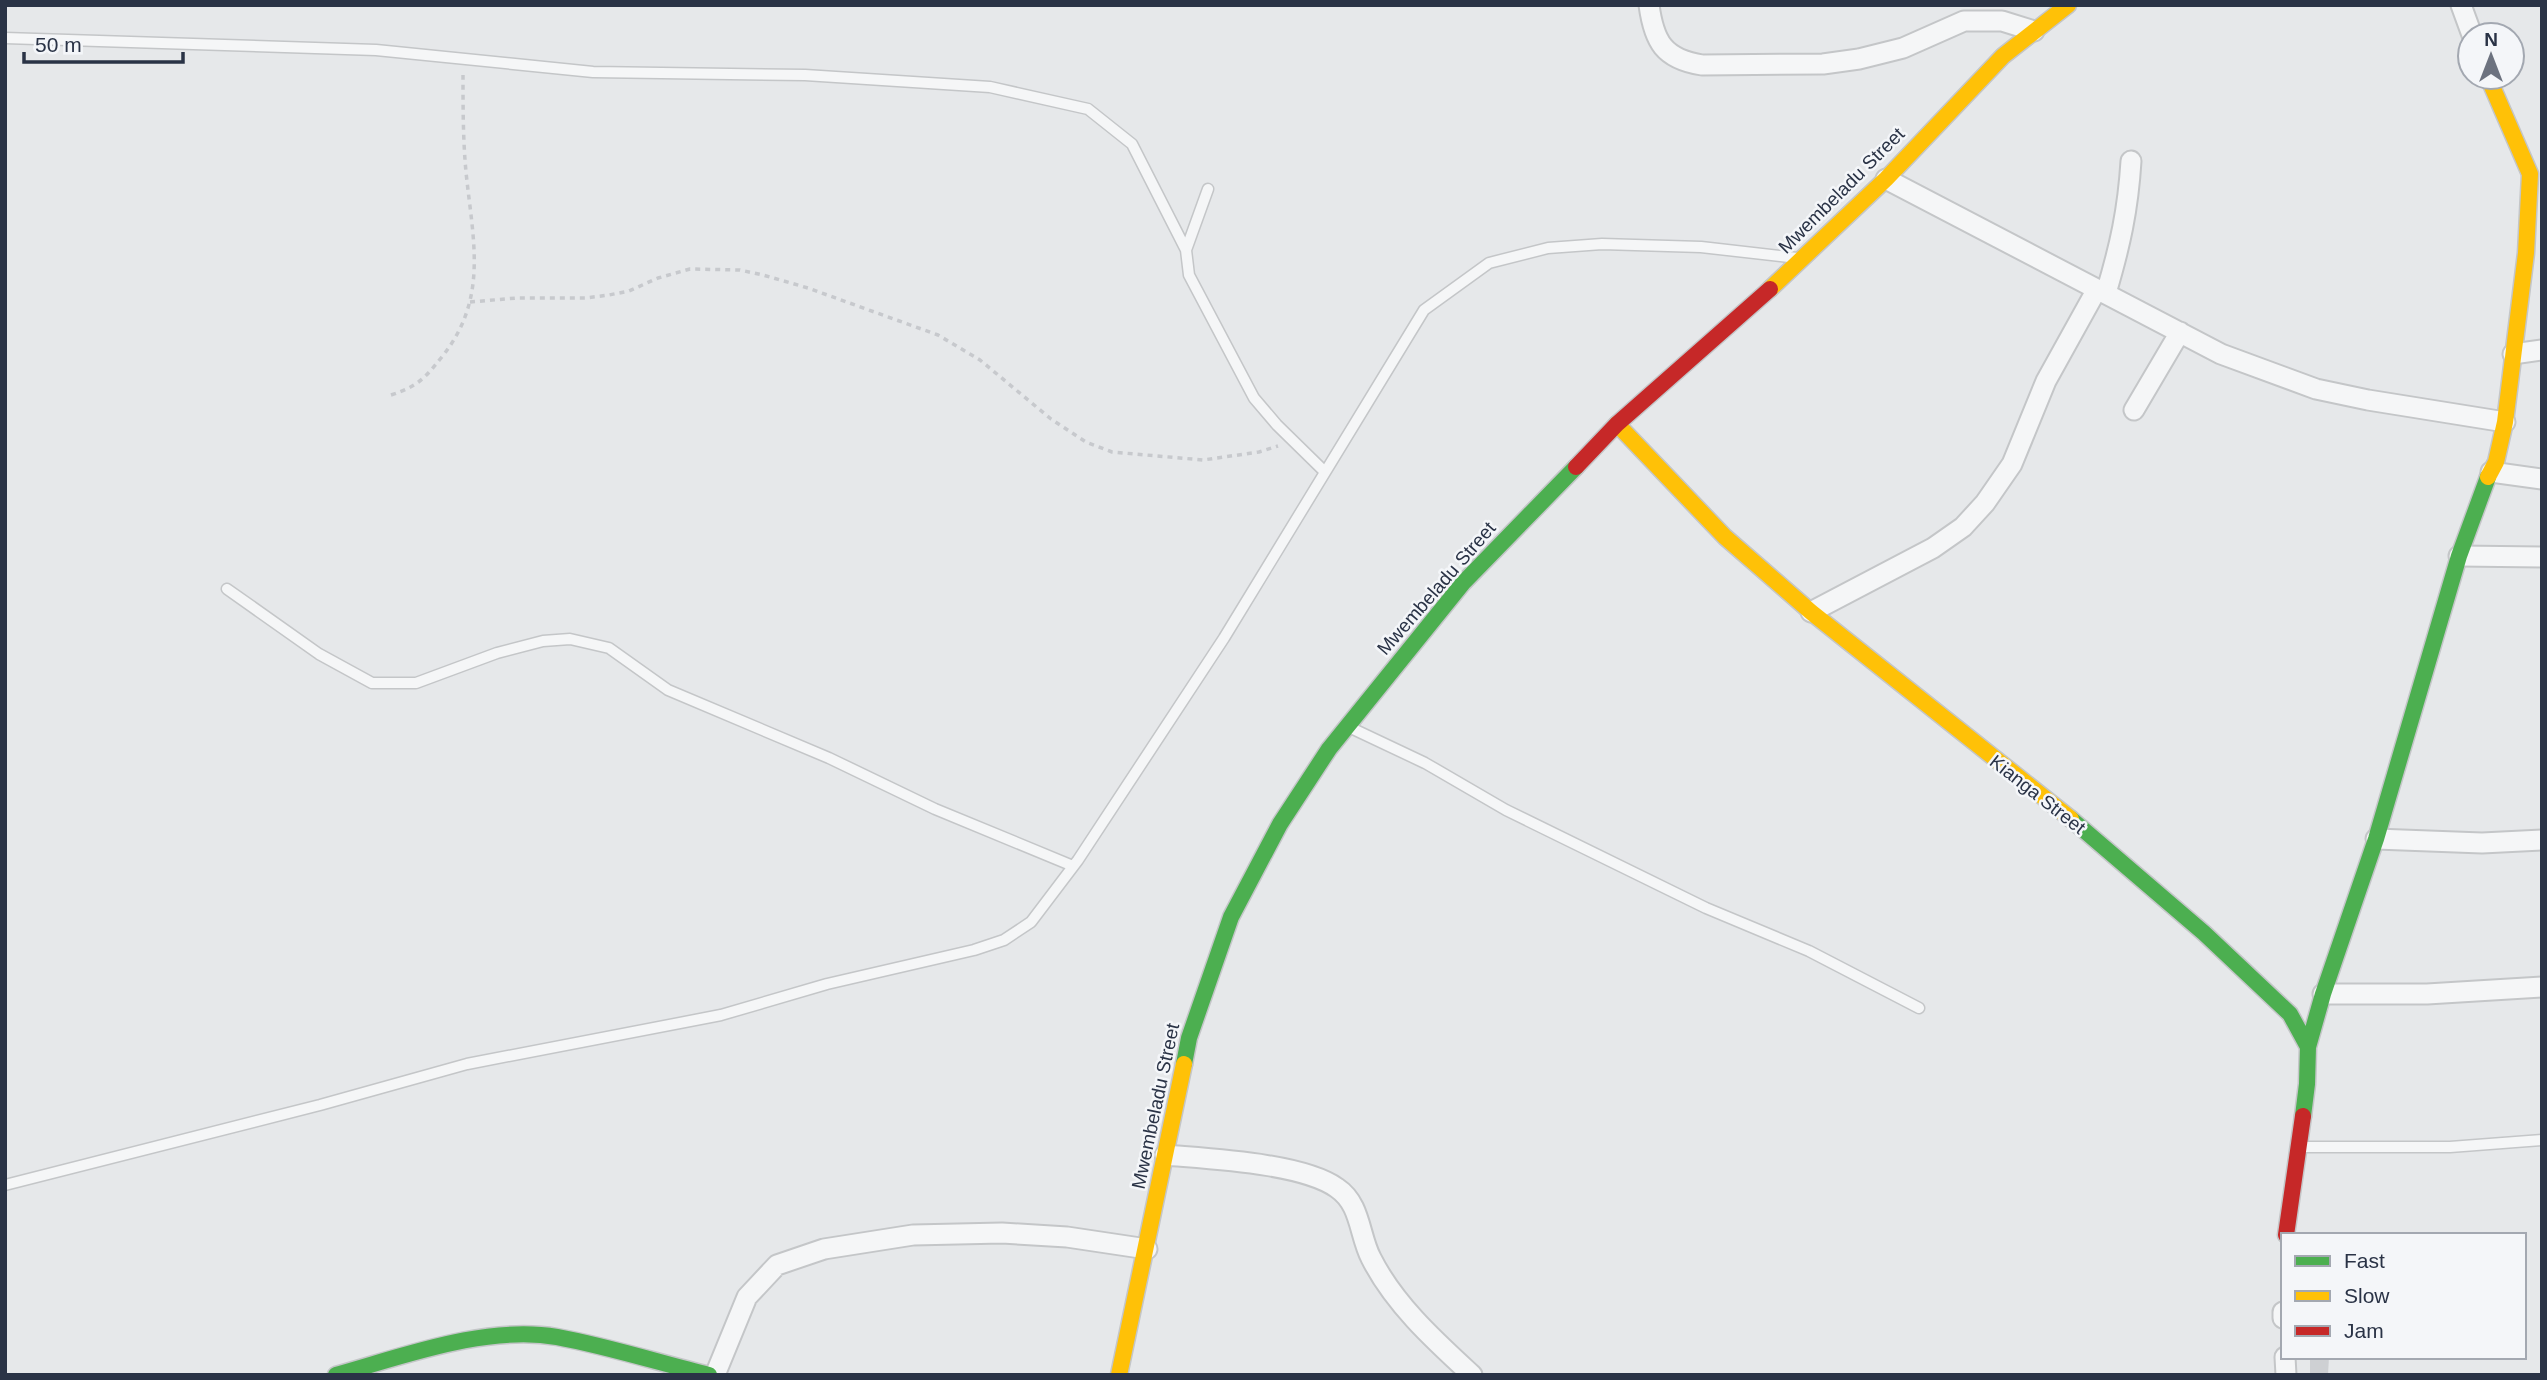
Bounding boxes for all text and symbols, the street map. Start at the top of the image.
scale bar [24,21,184,65]
north arrow [2456,21,2526,91]
text: N [2484,29,2498,50]
text: 50 m [35,33,82,56]
street label: Mwembeladu Street [1774,123,1909,258]
street label: Mwembeladu Street [1373,517,1500,659]
street label: Kianga Street [1986,751,2090,839]
street label: Mwembeladu Street [1128,1021,1183,1191]
legend [2281,1233,2526,1359]
text: Fast [2344,1249,2385,1272]
text: Slow [2344,1284,2390,1307]
text: Jam [2344,1319,2384,1342]

